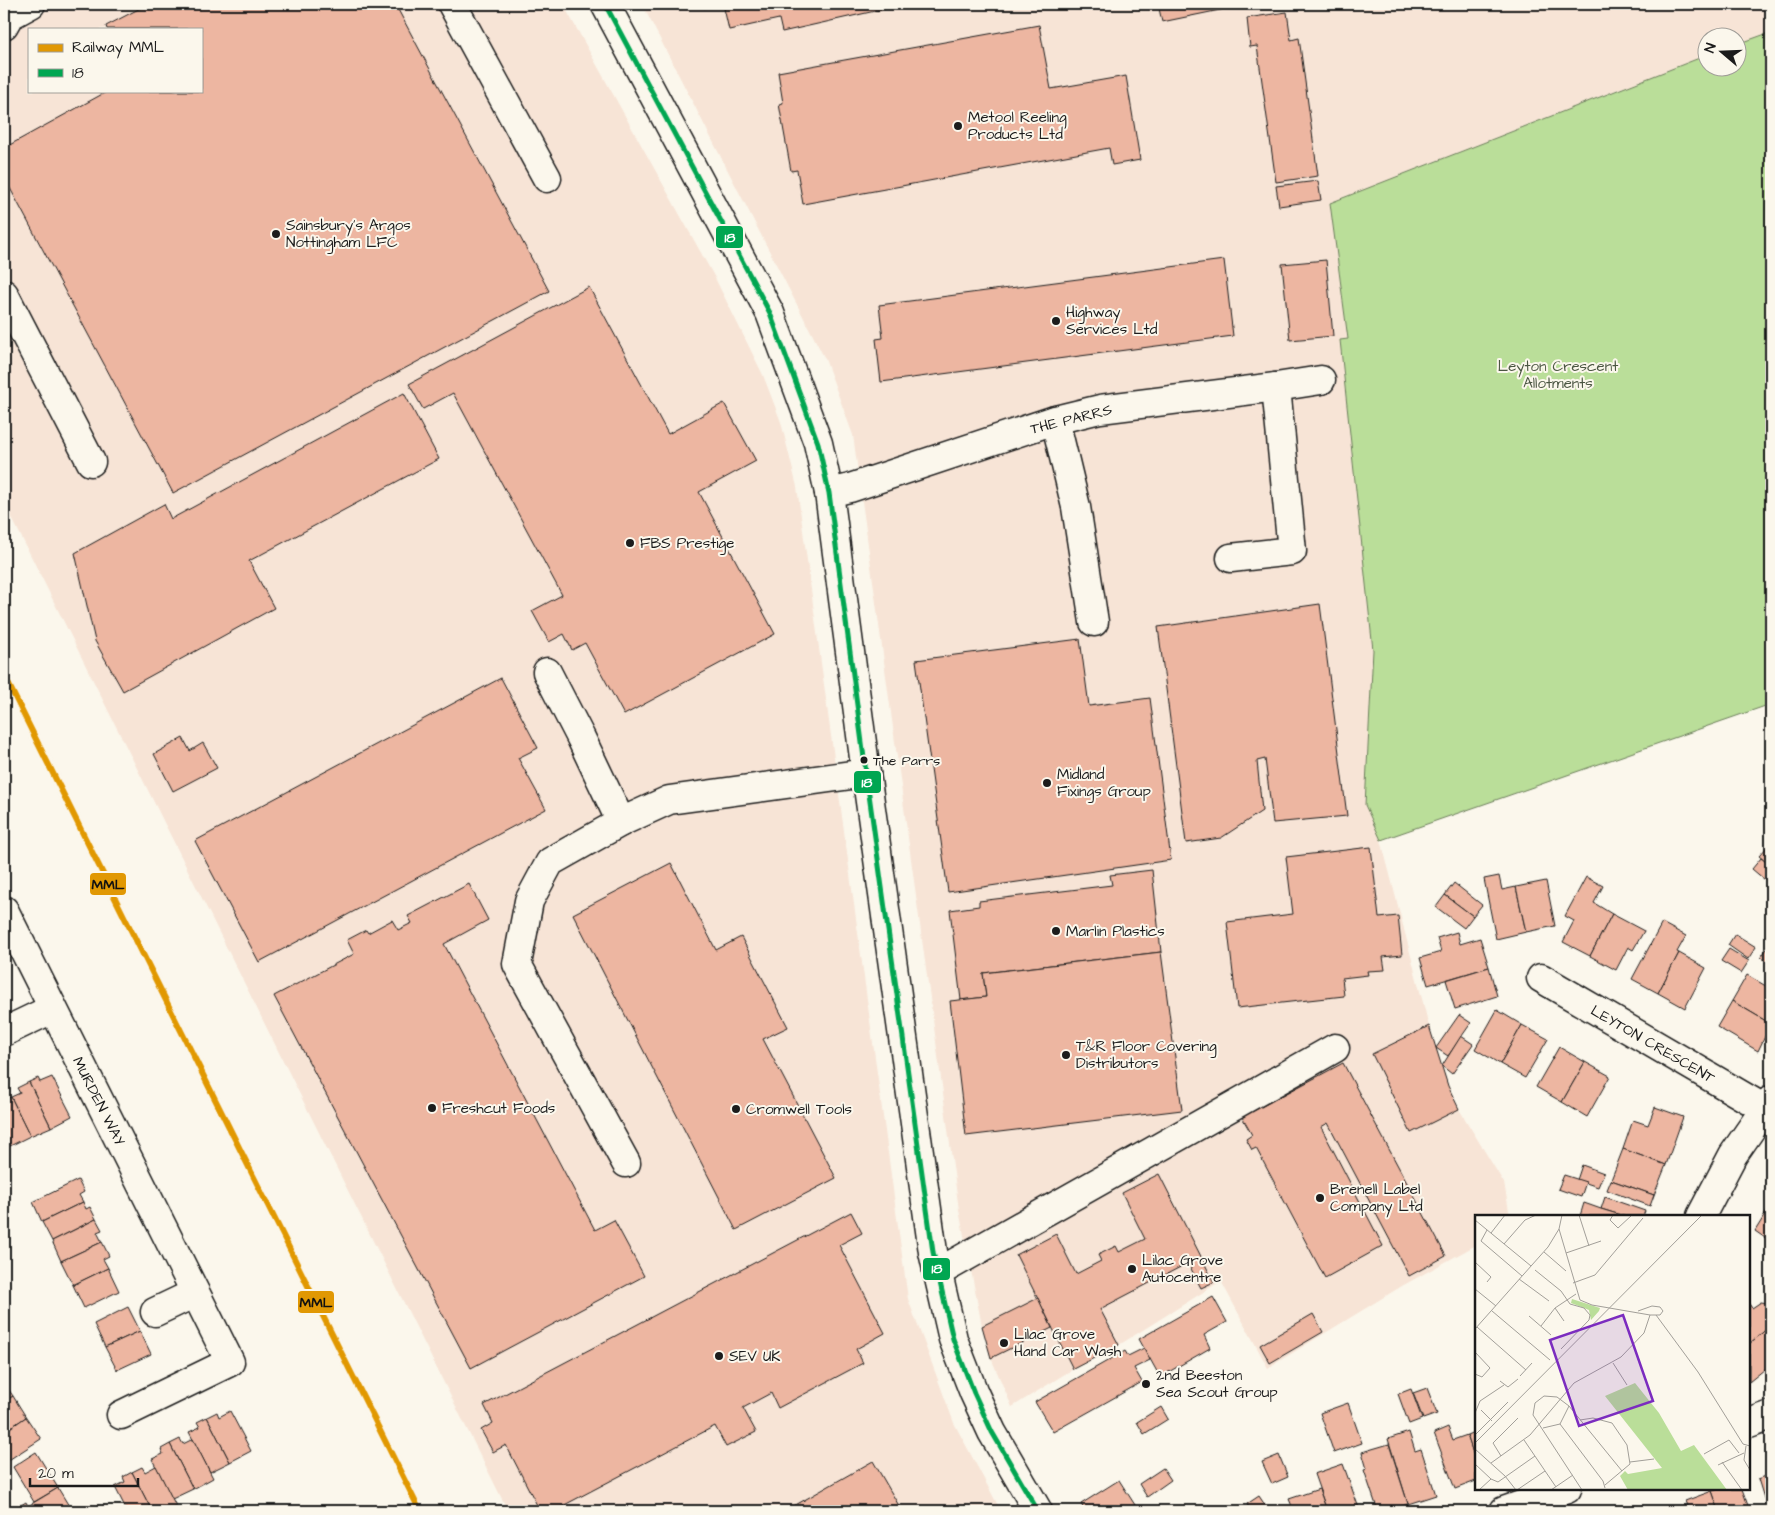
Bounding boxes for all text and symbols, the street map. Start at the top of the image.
legend [28,28,202,92]
north arrow [1698,28,1748,78]
text: Railway MML [72,37,165,59]
text: N [1700,40,1722,56]
text: 18 [72,63,84,84]
place label: Metool Reeling Products Ltd [968,107,1067,145]
marker: Metool Reeling Products Ltd [952,120,964,132]
place label: Sainsbury's Argos Nottingham LFC [286,215,411,254]
line badge: 18 [715,225,744,249]
marker: Sainsbury's Argos Nottingham LFC [270,228,282,240]
text: 18 [725,228,735,248]
place label: Highway Services Ltd [1066,302,1158,340]
marker: Highway Services Ltd [1050,315,1062,327]
park label: Leyton Crescent Allotments [1498,356,1618,394]
street label: THE PARRS [1028,399,1115,440]
place label: FBS Prestige [640,533,734,555]
marker: FBS Prestige [624,537,636,549]
place label: The Parrs [873,751,940,771]
marker: The Parrs [859,755,869,765]
place label: Midland Fixings Group [1057,764,1151,803]
line badge: 18 [853,770,882,794]
text: 18 [862,773,872,793]
marker: Midland Fixings Group [1041,777,1053,789]
line badge: MML [89,872,127,896]
text: MML [92,875,125,895]
place label: Marlin Plastics [1066,921,1165,942]
marker: Marlin Plastics [1050,925,1062,937]
street label: LEYTON CRESCENT [1587,1000,1719,1089]
place label: T&R Floor Covering Distributors [1076,1036,1217,1074]
marker: T&R Floor Covering Distributors [1060,1049,1072,1061]
street label: MURDEN WAY [67,1053,130,1149]
place label: Freshcut Foods [442,1098,556,1119]
place label: Cromwell Tools [746,1099,853,1120]
marker: Freshcut Foods [426,1102,438,1114]
marker: Cromwell Tools [730,1103,742,1115]
place label: Brenell Label Company Ltd [1330,1179,1423,1218]
marker: Brenell Label Company Ltd [1314,1192,1326,1204]
inset map [1475,1215,1750,1490]
place label: Lilac Grove Autocentre [1142,1250,1223,1288]
line badge: 18 [922,1257,951,1281]
text: 18 [932,1259,942,1279]
marker: Lilac Grove Autocentre [1126,1263,1138,1275]
line badge: MML [297,1290,335,1314]
text: MML [300,1293,333,1313]
place label: Lilac Grove Hand Car Wash [1014,1324,1122,1362]
marker: Lilac Grove Hand Car Wash [998,1337,1010,1349]
place label: SEV UK [729,1346,780,1367]
marker: SEV UK [713,1350,725,1362]
place label: 2nd Beeston Sea Scout Group [1156,1365,1278,1403]
marker: 2nd Beeston Sea Scout Group [1140,1378,1152,1390]
scale bar [30,1455,138,1487]
text: 20 m [38,1463,74,1484]

